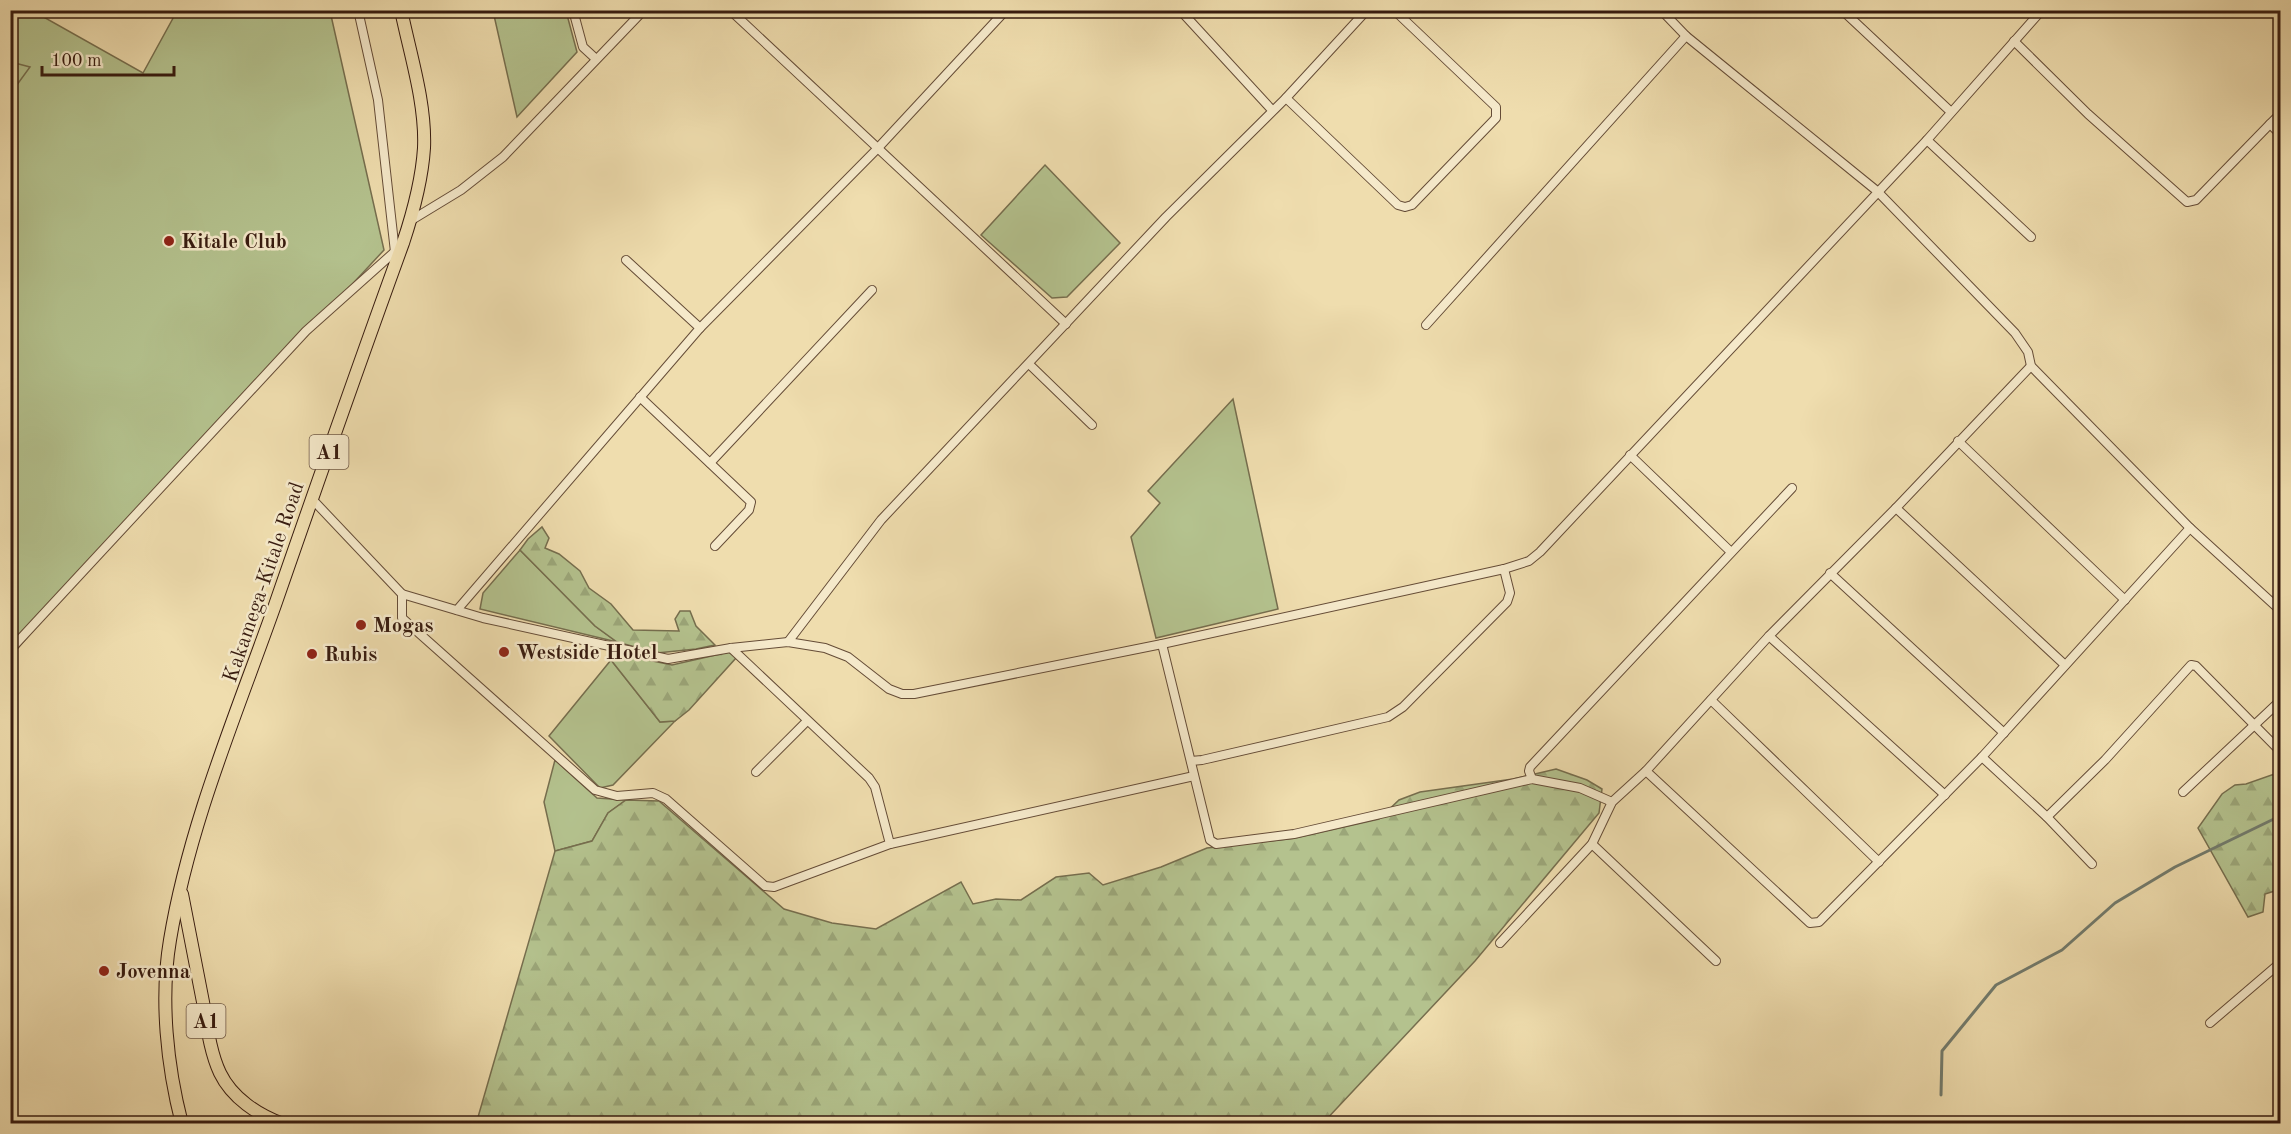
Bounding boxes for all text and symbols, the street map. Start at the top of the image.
scale bar [42,39,174,77]
text: 100 m [51,52,102,70]
place label: Kitale Club [181,232,287,253]
marker: Kitale Club [162,234,176,248]
road number: A1 [310,435,348,469]
street label: Kakamega-Kitale Road [220,479,309,685]
place label: Mogas [373,616,434,637]
marker: Mogas [354,618,368,632]
place label: Westside Hotel [516,643,657,664]
place label: Rubis [324,645,377,666]
marker: Westside Hotel [497,645,511,659]
marker: Rubis [305,647,319,661]
place label: Jovenna [116,962,191,983]
marker: Jovenna [97,964,111,978]
road number: A1 [186,1004,226,1038]

